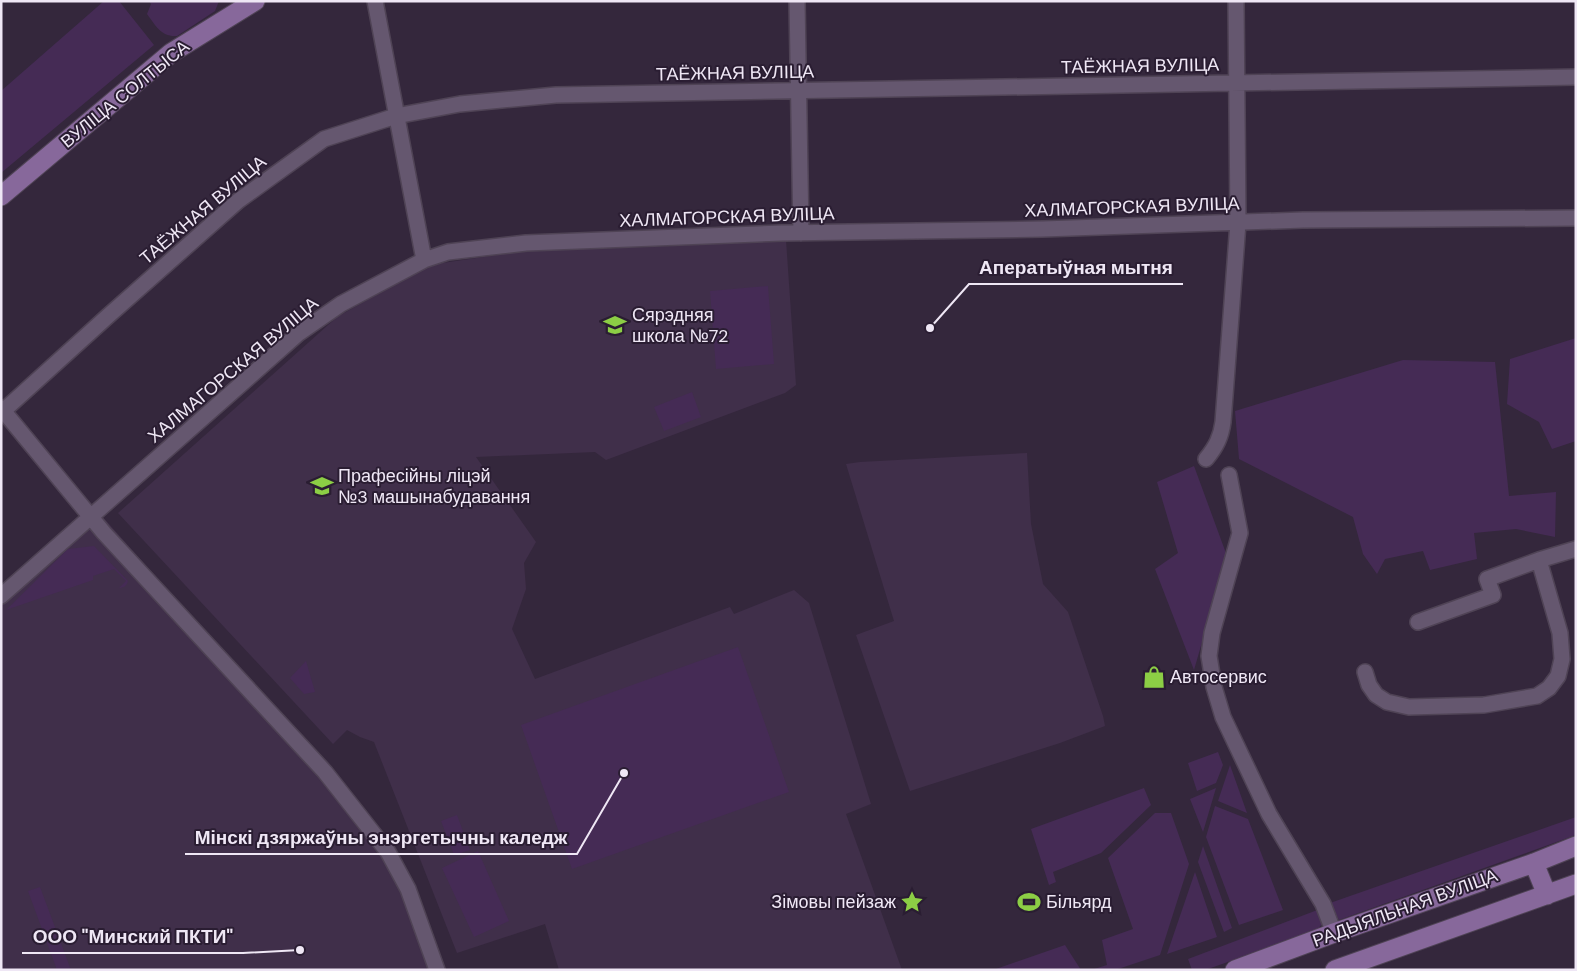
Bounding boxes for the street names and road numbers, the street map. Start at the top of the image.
street label: ВУЛІЦА СОЛТЫСА [56,35,194,153]
street label: ТАЁЖНАЯ ВУЛІЦА [1061,53,1219,79]
street label: ТАЁЖНАЯ ВУЛІЦА [656,60,814,86]
street label: ТАЁЖНАЯ ВУЛІЦА [135,150,271,270]
street label: ХАЛМАГОРСКАЯ ВУЛІЦА [1024,191,1240,223]
street label: ХАЛМАГОРСКАЯ ВУЛІЦА [619,201,835,233]
street label: ХАЛМАГОРСКАЯ ВУЛІЦА [143,292,323,448]
street label: РАДЫЯЛЬНАЯ ВУЛІЦА [1309,863,1501,953]

